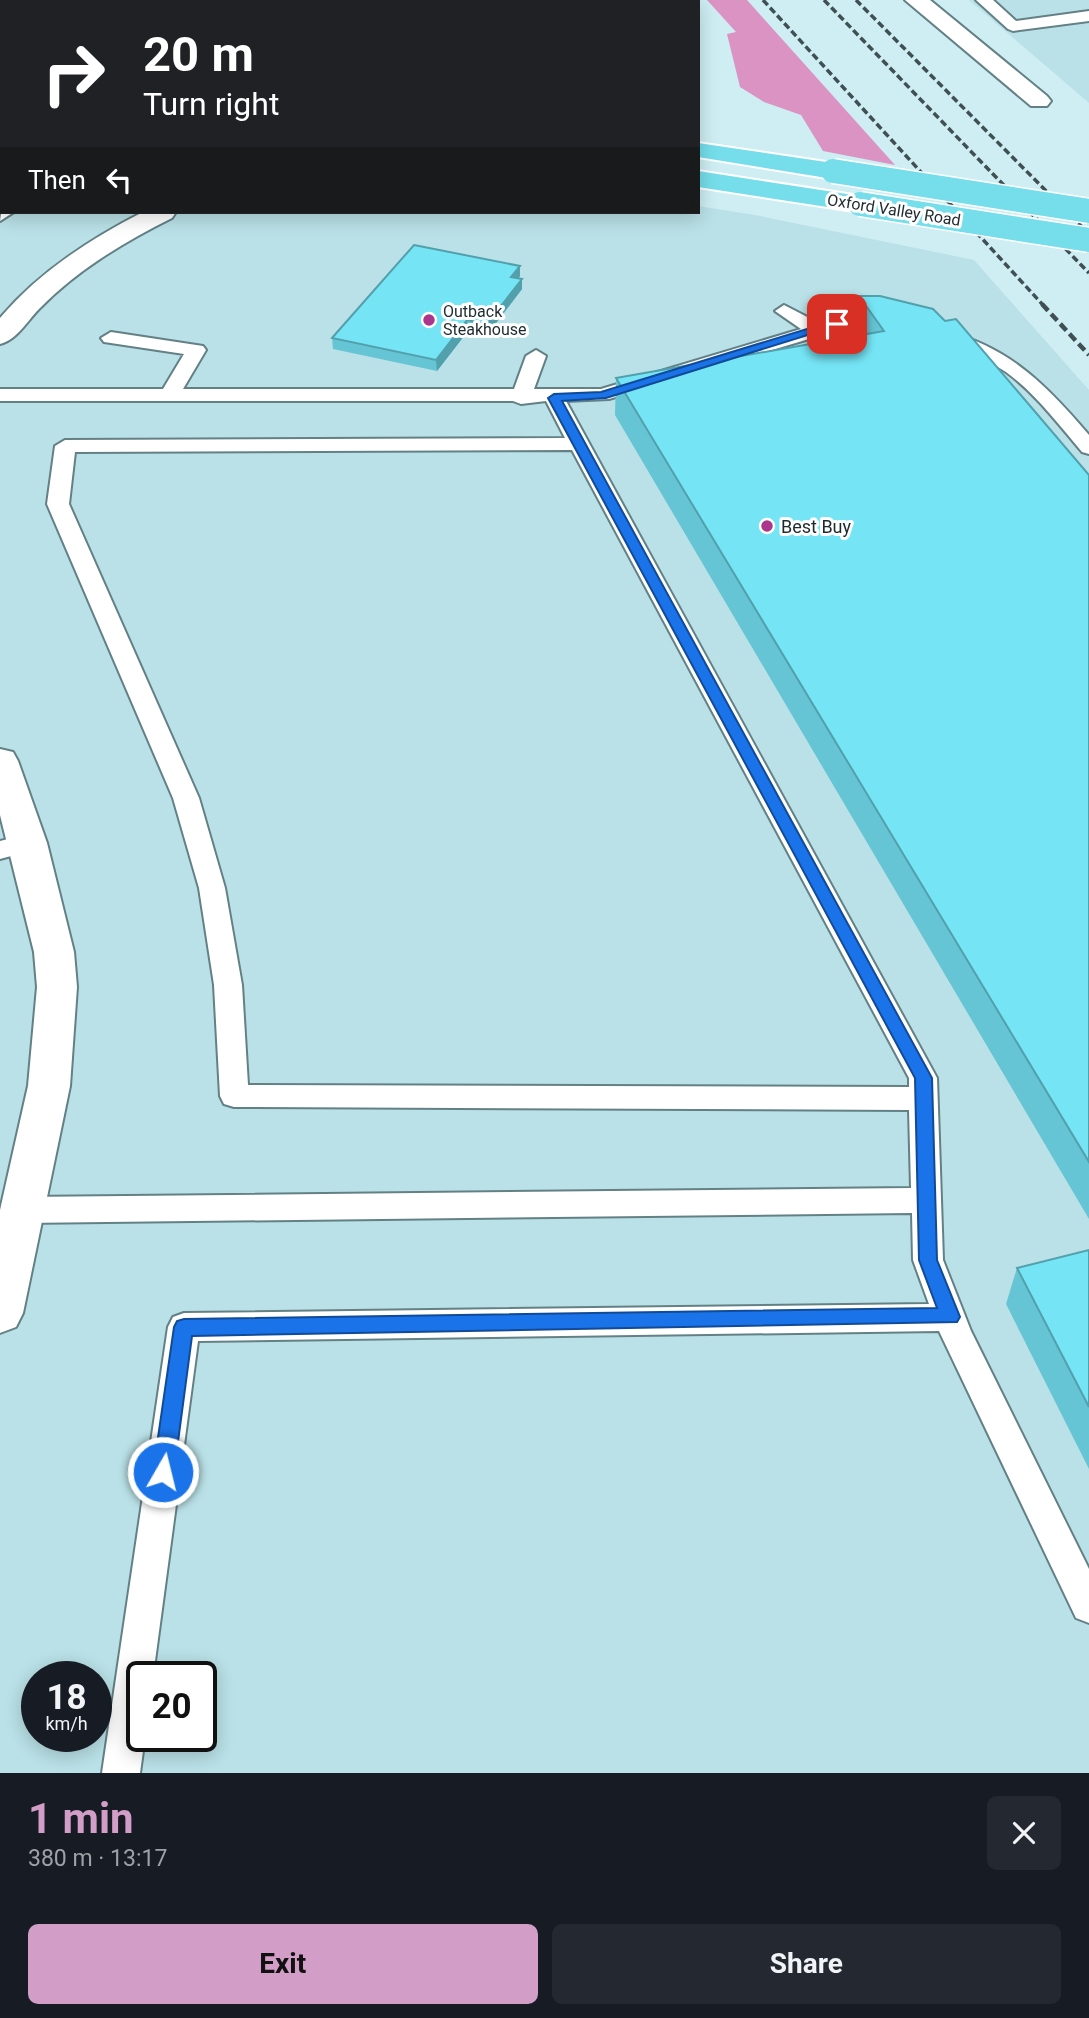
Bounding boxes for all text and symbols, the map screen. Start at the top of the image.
text: 20 m [143,26,254,83]
icon: right [28,28,119,119]
text: Turn right [143,85,279,123]
icon: left [100,161,138,199]
text: Then [28,165,86,195]
street label: Oxford Valley Road [826,190,962,230]
pin [807,294,867,354]
place label: Outback Steakhouse [443,302,527,339]
icon: arrive [818,305,856,343]
marker: Outback Steakhouse [421,312,437,328]
place label: Best Buy [781,516,852,537]
marker: Best Buy [759,518,775,534]
position arrow [126,1435,200,1509]
speed limit sign: 20 [126,1661,217,1752]
text: 18 [46,1677,87,1718]
text: km/h [45,1713,88,1734]
text: 1 min [28,1794,134,1843]
button: close [987,1796,1061,1870]
text: 380 m · 13:17 [28,1845,167,1872]
button: Exit [28,1924,538,2004]
button: Share [552,1924,1061,2004]

